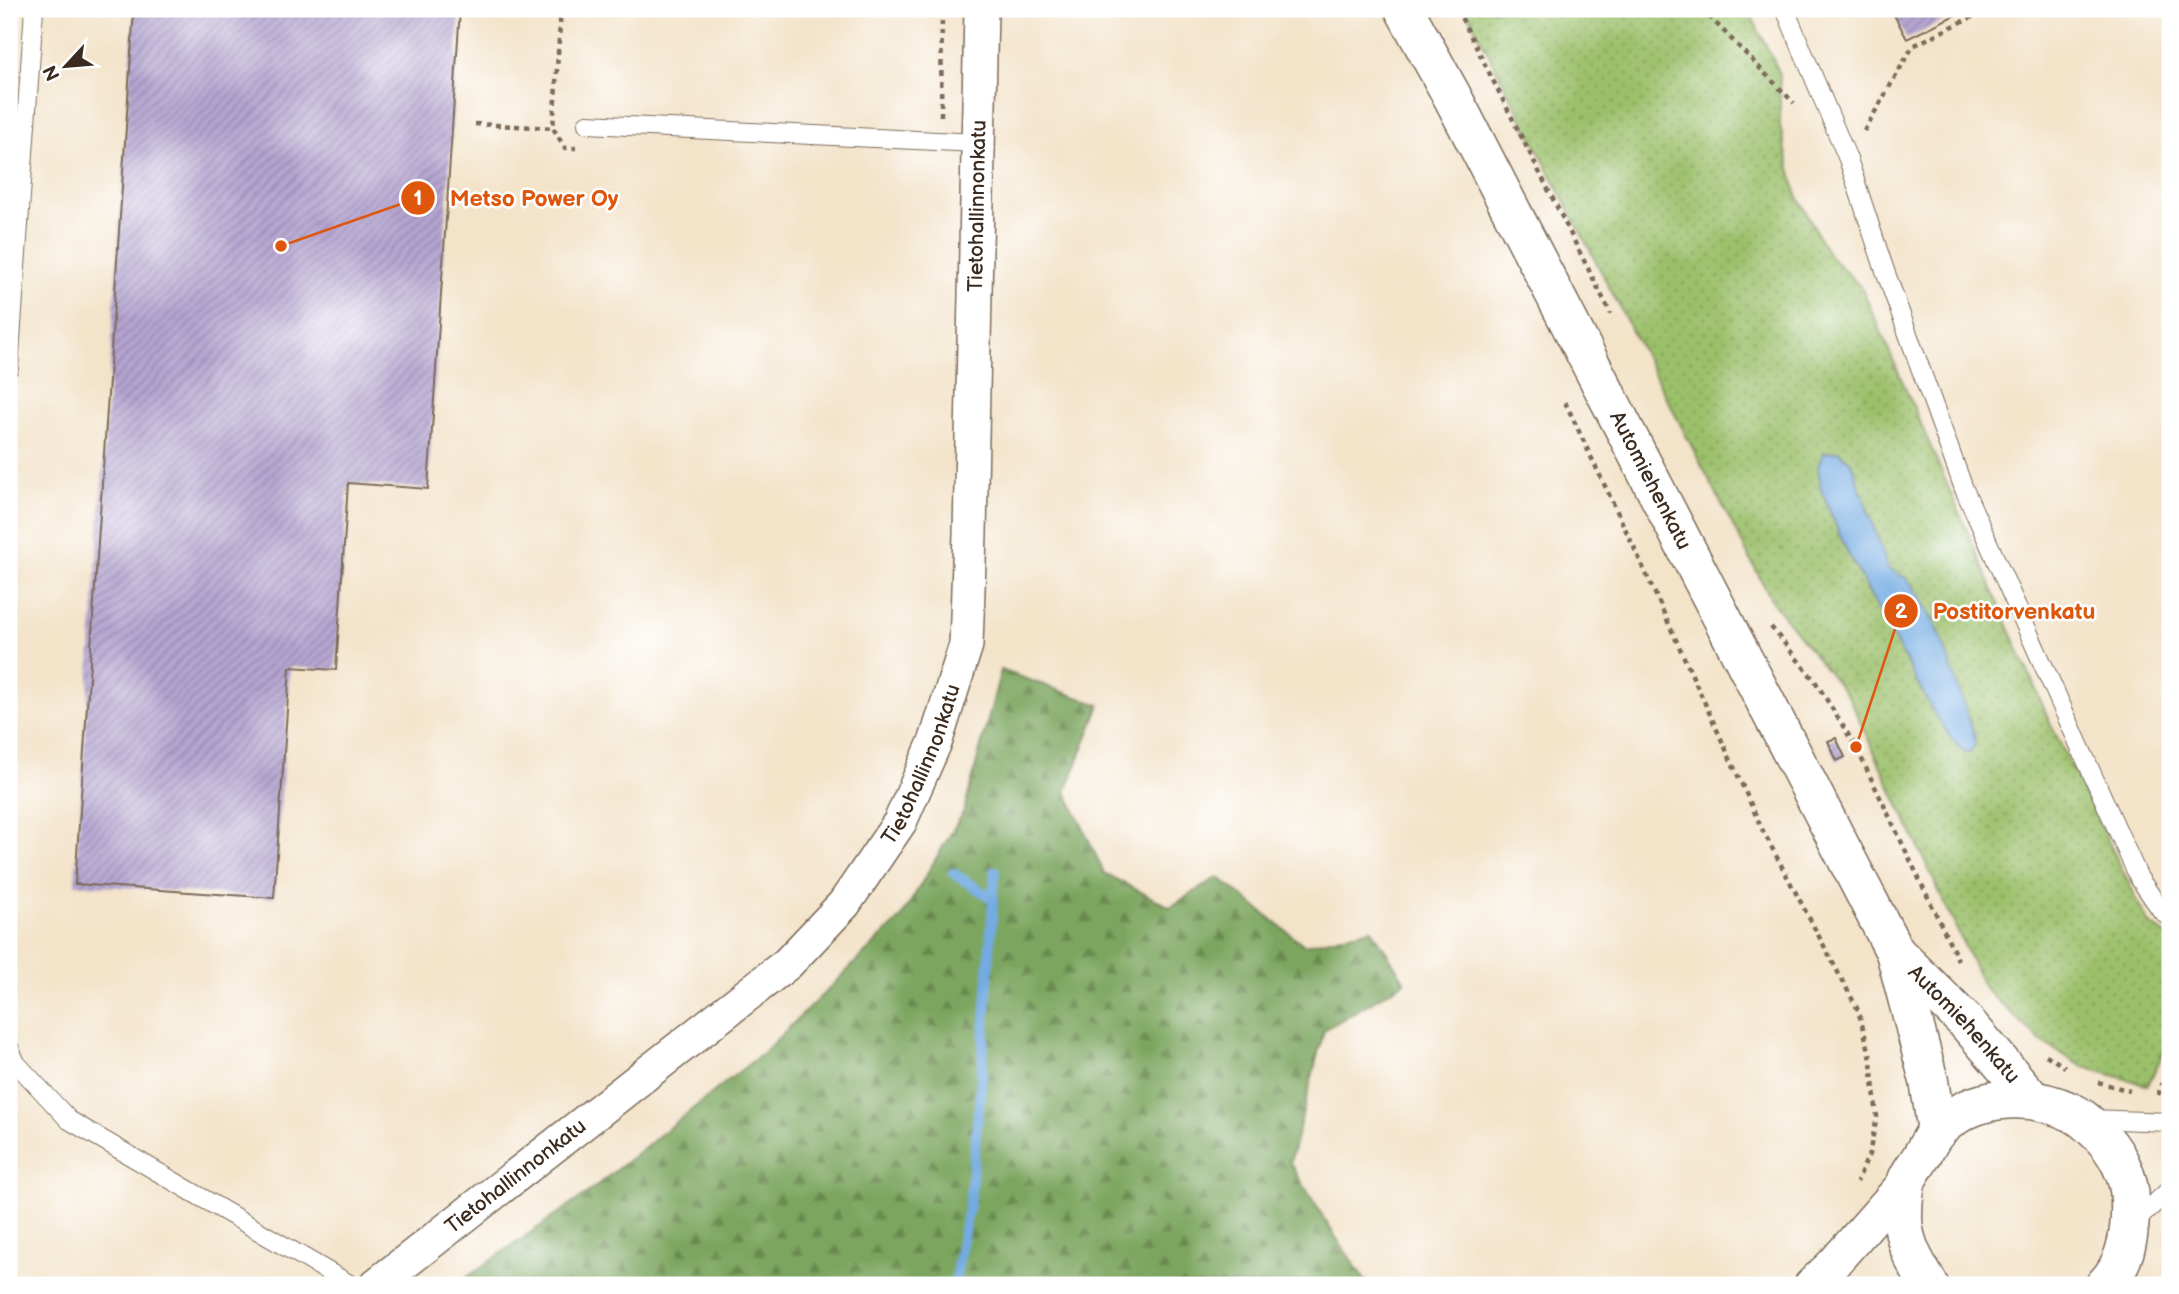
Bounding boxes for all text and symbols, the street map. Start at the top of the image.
north arrow [32,32,102,102]
text: N [39,61,66,84]
street label: Tietohallinnonkatu [963,120,992,292]
callout: Metso Power Oy [401,176,632,220]
text: Metso Power Oy [450,185,619,213]
text: 1 [414,186,422,211]
street label: Automiehenkatu [1604,407,1697,554]
callout: Postitorvenkatu [1884,589,2109,633]
text: Postitorvenkatu [1933,598,2095,626]
text: 2 [1895,599,1908,624]
street label: Tietohallinnonkatu [876,681,966,850]
street label: Automiehenkatu [1903,960,2025,1089]
street label: Tietohallinnonkatu [440,1114,591,1239]

